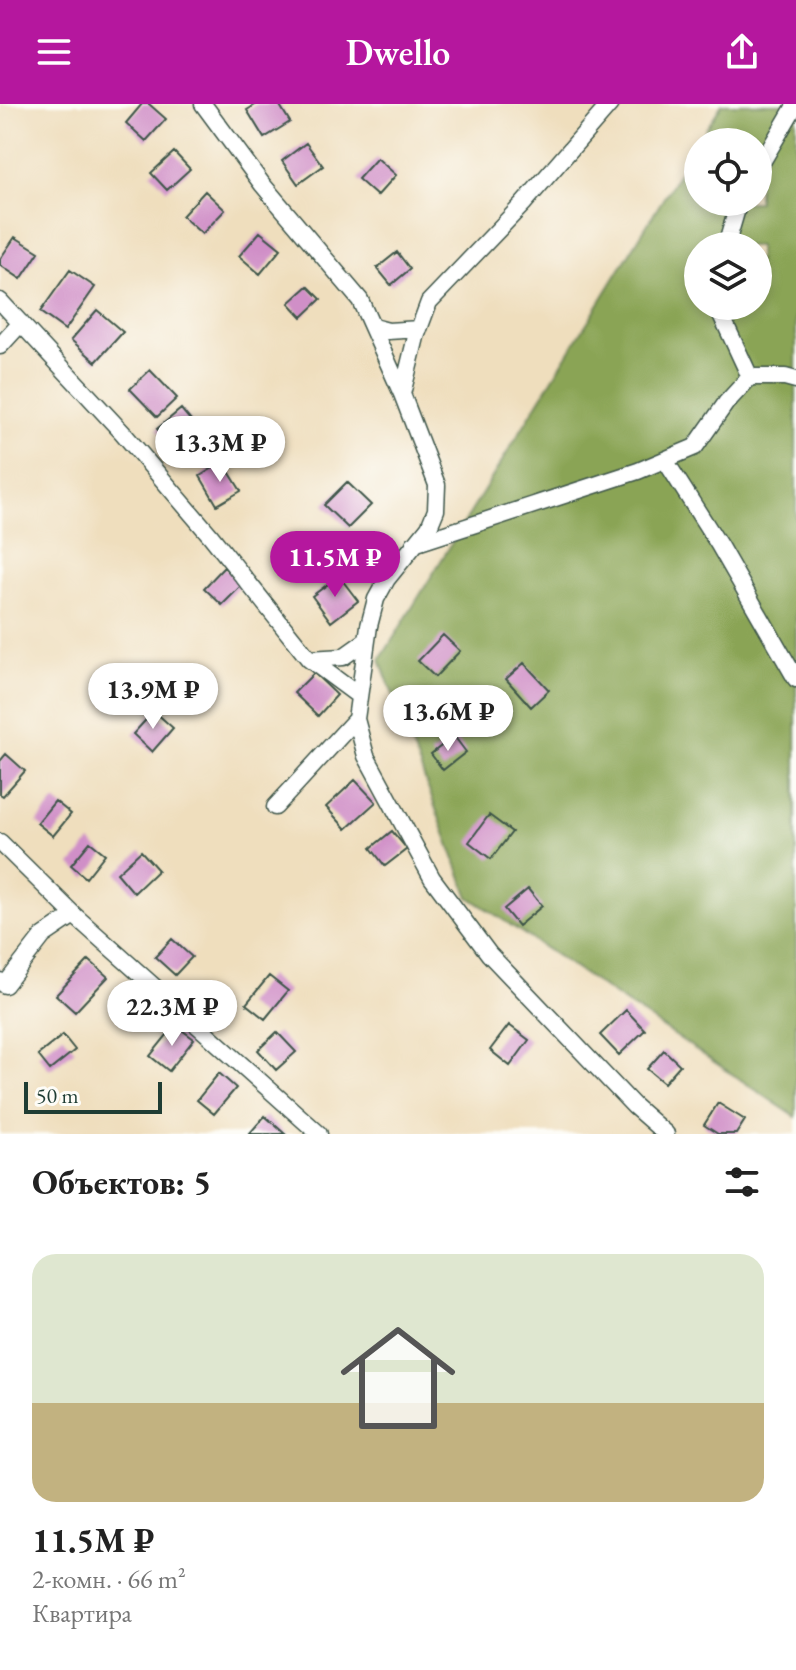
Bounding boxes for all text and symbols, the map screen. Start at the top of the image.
text: Dwello [346,29,450,76]
icon: menu [32,30,76,74]
icon: share [720,30,764,74]
map controls [684,128,772,320]
button: locate [684,128,772,216]
button: layers [684,232,772,320]
pin: 13.3M ₽ [146,416,294,484]
text: 13.3M ₽ [173,425,267,459]
pin: 11.5M ₽ [261,531,409,599]
text: 11.5M ₽ [288,540,382,574]
pin: 13.9M ₽ [79,663,227,731]
text: 13.9M ₽ [106,672,200,706]
pin: 13.6M ₽ [374,685,522,753]
text: 13.6M ₽ [401,694,495,728]
pin: 22.3M ₽ [98,980,246,1048]
text: 22.3M ₽ [125,989,219,1023]
scale bar [24,1078,162,1114]
text: 50 m [36,1081,79,1110]
text: Объектов: 5 [32,1160,211,1204]
icon: filters [720,1160,764,1204]
icon: home [326,1306,470,1450]
text: 11.5M ₽ [32,1518,155,1562]
text: 2-комн. · 66 m² [32,1562,186,1596]
text: Квартира [32,1596,132,1630]

